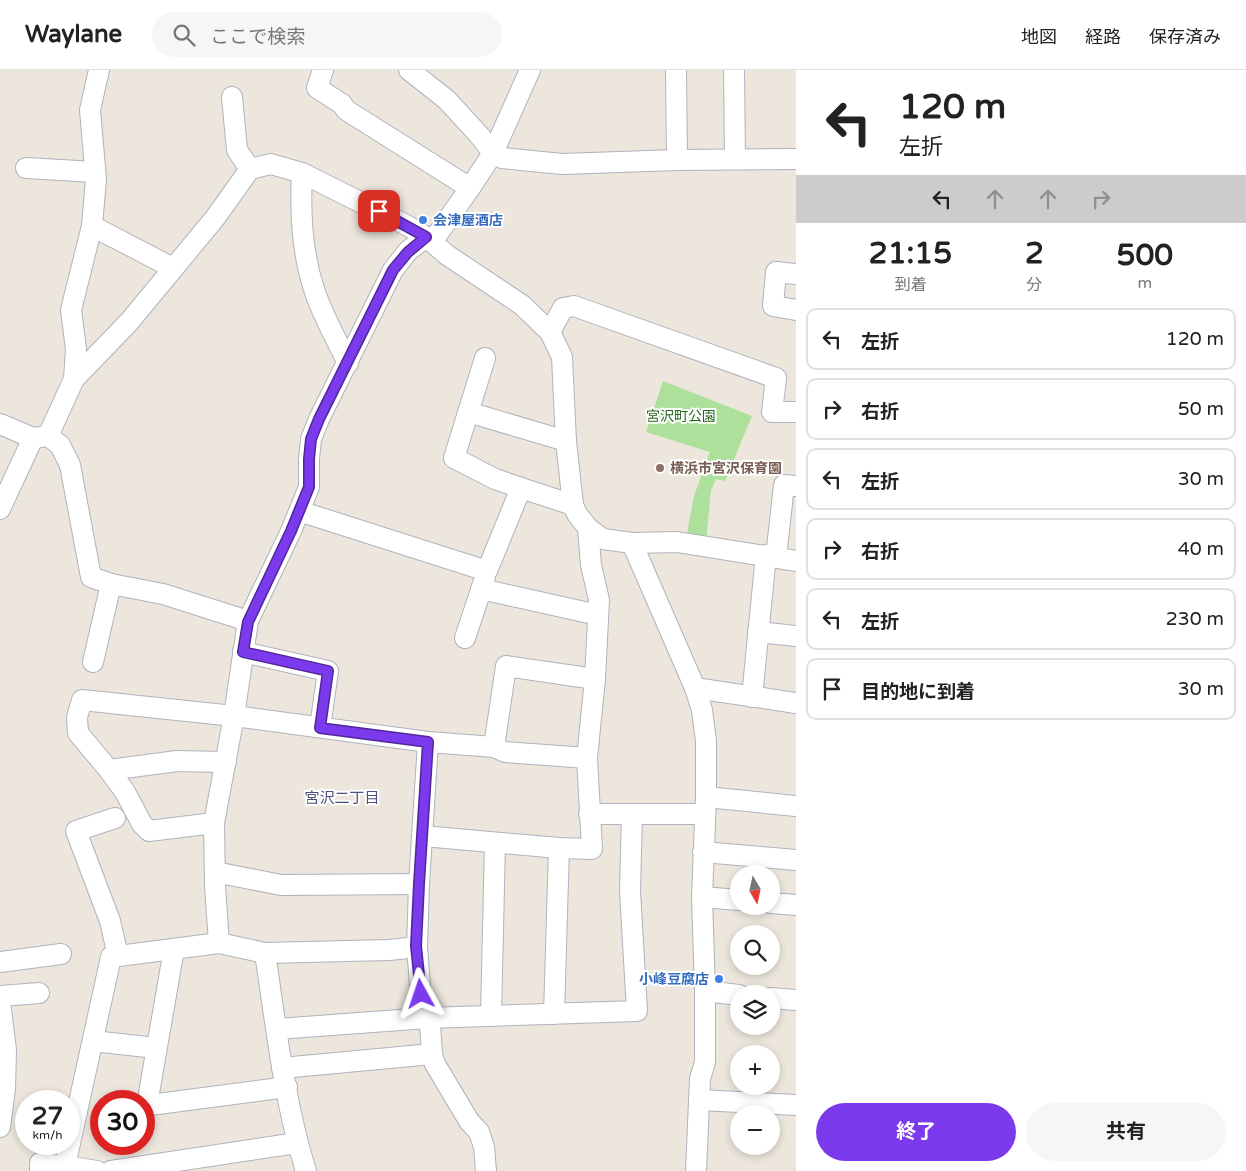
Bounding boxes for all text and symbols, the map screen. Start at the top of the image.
search box [152,12,502,57]
text: Waylane [25,20,122,49]
icon: search [170,21,198,49]
text: ここで検索 [210,26,305,48]
text: 地図 [1021,26,1057,48]
text: 経路 [1085,26,1121,48]
text: 保存済み [1149,26,1221,48]
text: 120 m [899,86,1006,128]
icon: left [816,90,881,155]
text: 左折 [899,134,943,160]
icon: left [928,185,956,213]
icon: ahead [981,185,1009,213]
icon: ahead [1034,185,1062,213]
icon: right [1087,185,1115,213]
pin [358,190,400,232]
icon: arrive [365,197,393,225]
place label: 会津屋酒店 [433,212,503,229]
marker: 会津屋酒店 [417,214,429,226]
text: 21:15 [869,235,952,272]
text: 2 [1025,235,1044,272]
text: 500 [1117,237,1173,274]
text: m [1138,273,1152,293]
text: 到着 [894,275,926,295]
text: 分 [1026,275,1042,295]
icon: left [818,325,846,353]
text: 120 m [1166,328,1224,350]
text: 左折 [861,331,899,353]
icon: right [818,395,846,423]
text: 50 m [1178,398,1224,420]
text: 右折 [861,401,899,423]
park label: 宮沢町公園 [646,408,716,425]
place label: 横浜市宮沢保育園 [670,460,782,477]
marker: 横浜市宮沢保育園 [654,462,666,474]
icon: left [818,465,846,493]
text: 30 m [1178,468,1224,490]
text: 左折 [861,471,899,493]
icon: right [818,535,846,563]
text: 40 m [1178,538,1224,560]
text: 右折 [861,541,899,563]
icon: left [818,605,846,633]
text: 230 m [1166,608,1224,630]
text: 左折 [861,611,899,633]
icon: arrive [818,675,846,703]
text: 30 m [1178,678,1224,700]
text: 目的地に到着 [861,681,975,703]
district label: 宮沢二丁目 [304,789,380,807]
north arrow [730,865,780,915]
map controls [730,865,780,1155]
button: search [730,925,780,975]
position arrow [394,967,446,1019]
place label: 小峰豆腐店 [639,971,709,988]
marker: 小峰豆腐店 [713,973,725,985]
button: layers [730,985,780,1035]
button: + [730,1045,780,1095]
speed limit sign: 30 [90,1090,155,1155]
text: 27 [32,1101,63,1131]
button: 終了 [816,1103,1016,1161]
button: 共有 [1026,1103,1226,1161]
button: − [730,1105,780,1155]
text: km/h [32,1128,63,1142]

